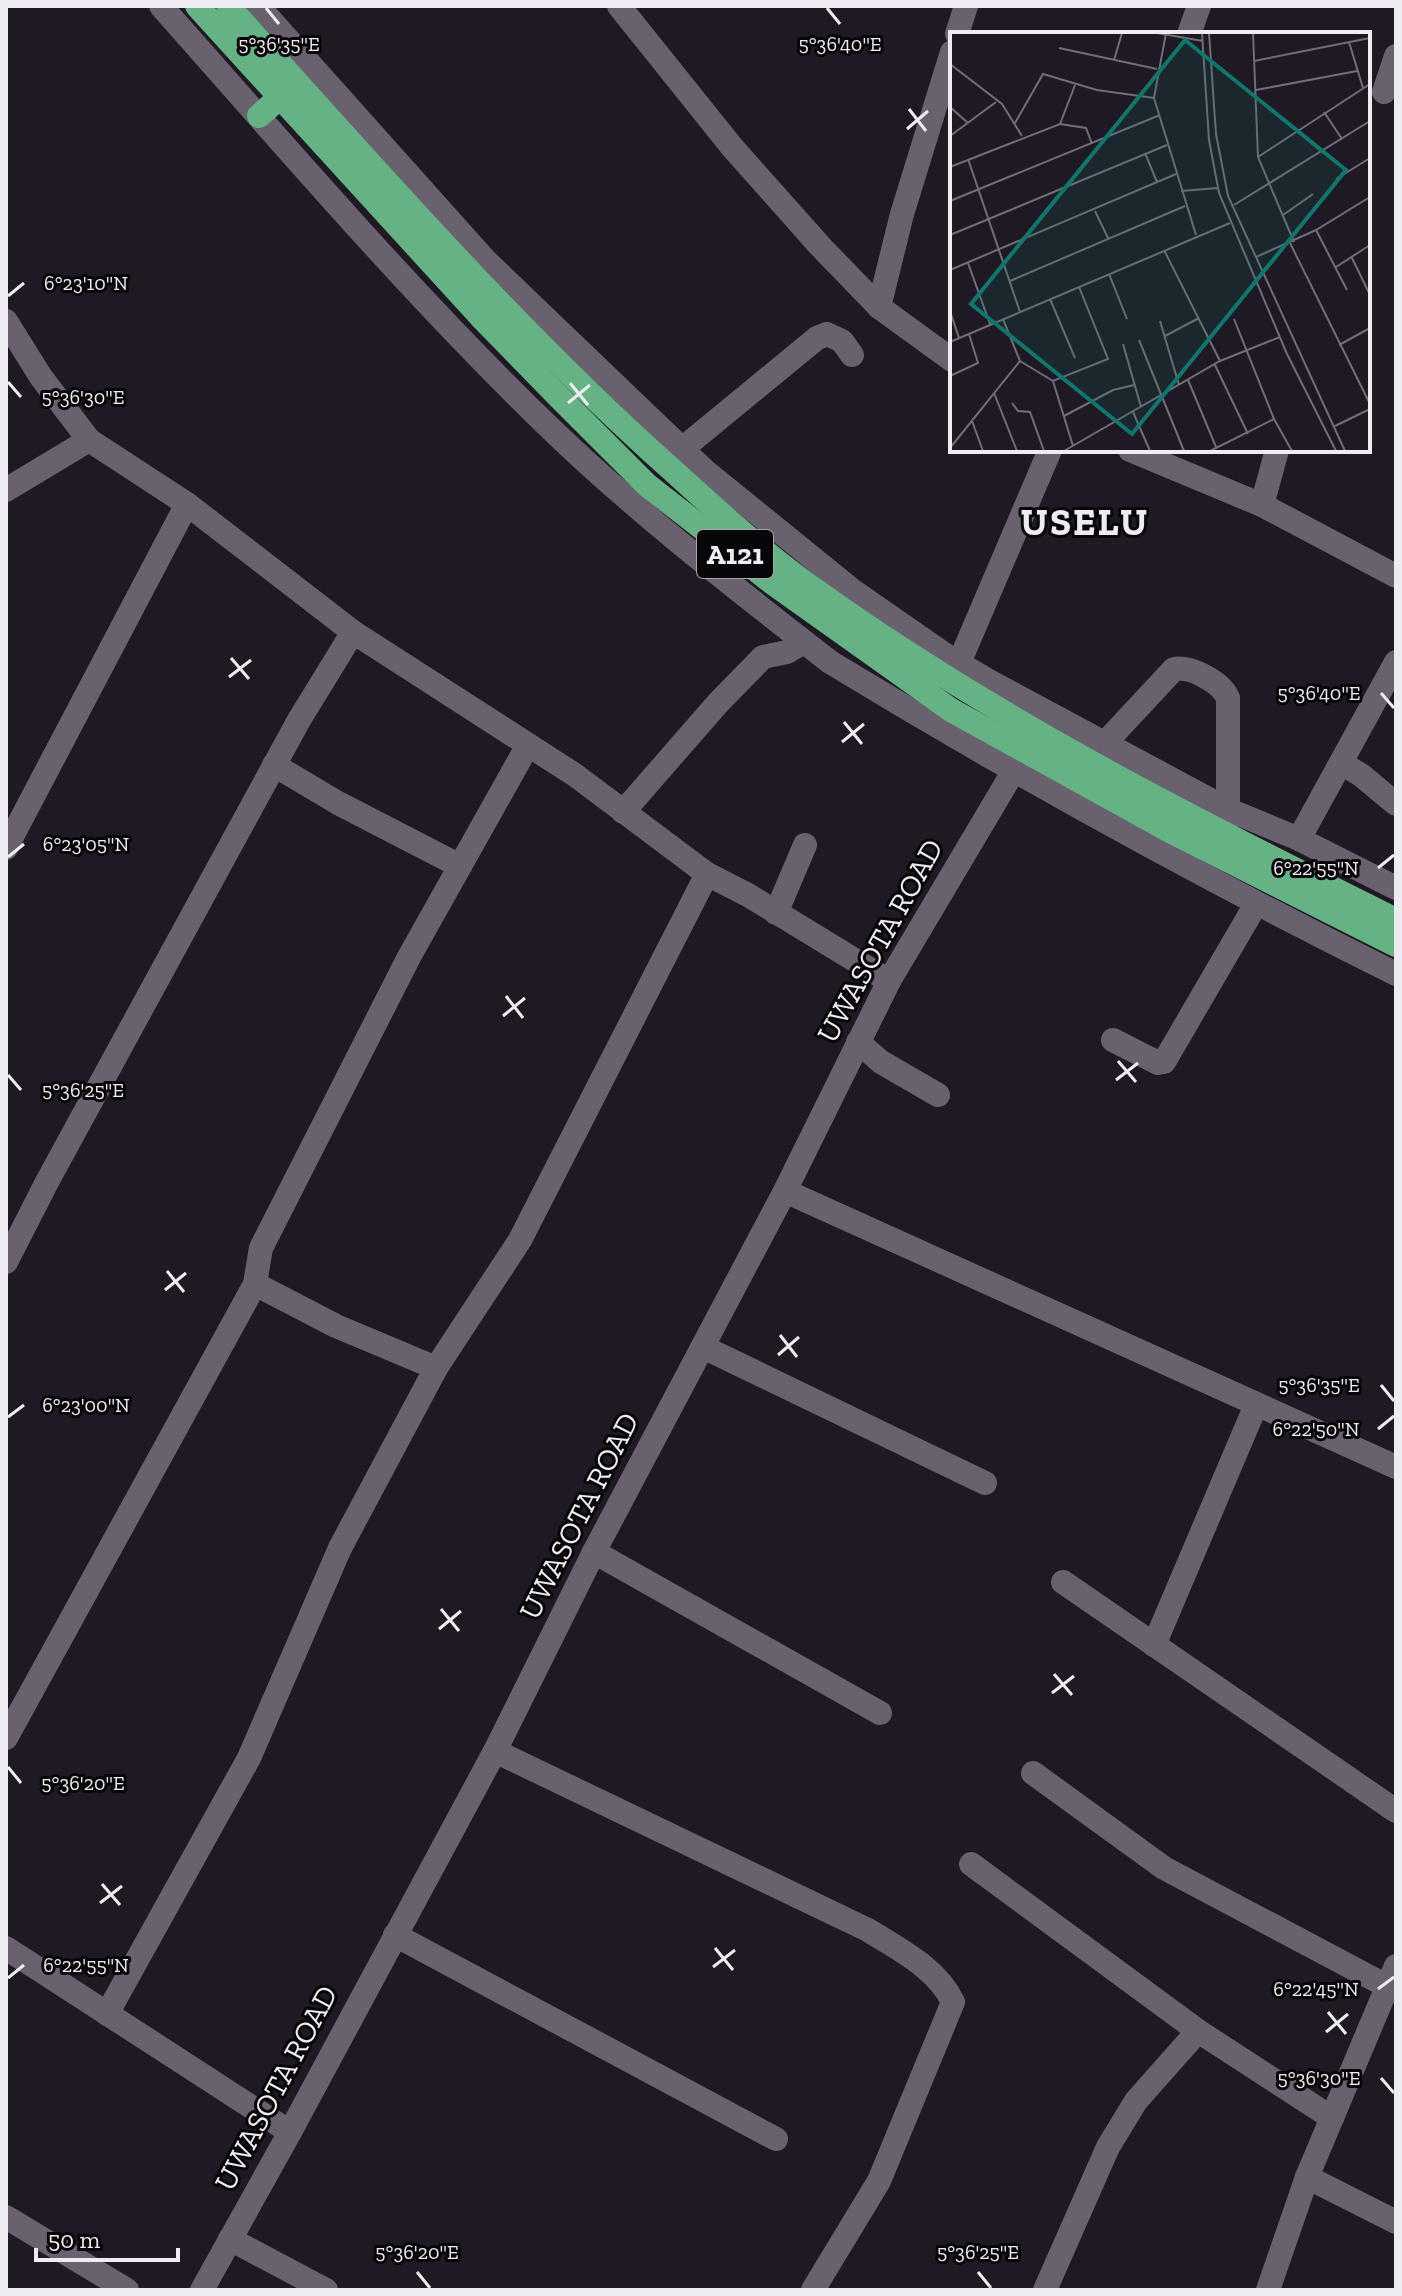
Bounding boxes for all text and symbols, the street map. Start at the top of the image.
text: 5°36'35"E [238,32,320,56]
text: 5°36'40"E [798,32,882,56]
inset map [950,32,1370,452]
text: 6°23'10"N [44,271,128,295]
text: 5°36'30"E [42,385,124,409]
district label: USELU [1021,499,1149,545]
road number: A121 [697,530,773,578]
text: 5°36'40"E [1277,681,1361,705]
text: 6°23'05"N [43,832,129,856]
street label: UWASOTA ROAD [809,833,951,1049]
text: 6°22'55"N [1273,856,1359,880]
text: 5°36'25"E [42,1078,124,1102]
text: 5°36'35"E [1278,1373,1360,1397]
text: 6°23'00"N [42,1393,130,1417]
street label: UWASOTA ROAD [511,1407,647,1625]
text: 6°22'50"N [1273,1417,1360,1441]
text: 5°36'20"E [41,1771,125,1795]
text: 6°22'55"N [43,1953,129,1977]
text: 6°22'45"N [1273,1977,1359,2001]
street label: UWASOTA ROAD [207,1979,345,2197]
text: 5°36'30"E [1278,2066,1360,2090]
scale bar [36,2212,178,2262]
text: 50 m [48,2225,101,2254]
text: 5°36'20"E [375,2240,459,2264]
text: 5°36'25"E [937,2240,1019,2264]

